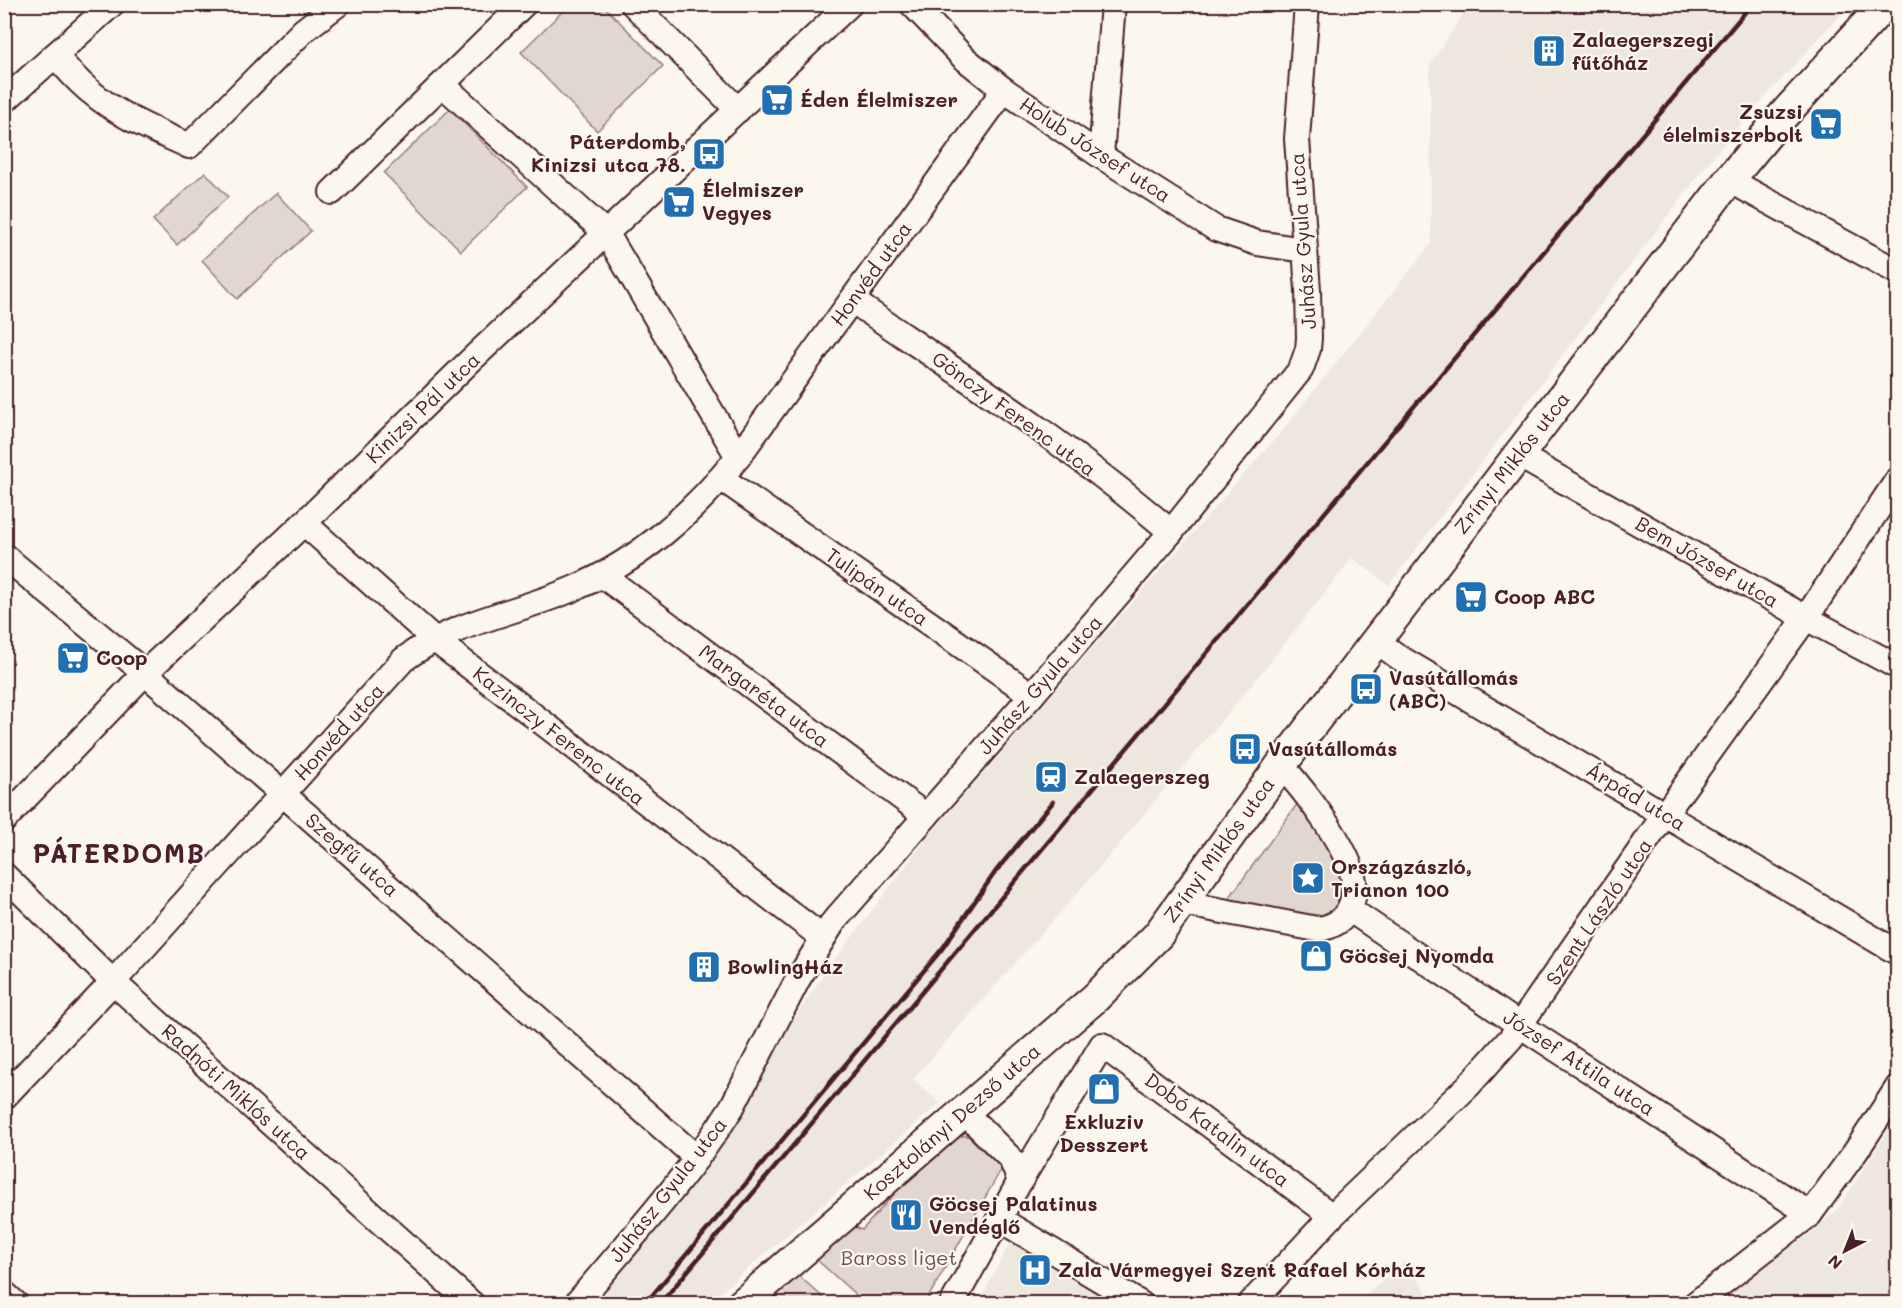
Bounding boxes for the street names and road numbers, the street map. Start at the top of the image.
street label: Holub József utca [1015,90,1176,208]
street label: Juhász Gyula utca [1283,152,1321,330]
street label: Honvéd utca [824,216,917,331]
street label: Gönczy Ferenc utca [927,345,1102,482]
street label: Kinizsi Pál utca [360,346,485,468]
street label: Zrínyi Miklós utca [1448,386,1575,539]
street label: Bem József utca [1631,510,1784,613]
street label: Tulipán utca [821,541,934,631]
street label: Juhász Gyula utca [971,609,1107,760]
street label: Margaréta utca [694,638,835,753]
street label: Kazinczy Ferenc utca [468,660,651,811]
street label: Honvéd utca [288,677,389,786]
street label: Árpád utca [1582,756,1691,836]
street label: Zrínyi Miklós utca [1157,772,1280,927]
street label: Szegfű utca [301,807,405,902]
street label: Szent László utca [1539,833,1657,990]
street label: József Attila utca [1499,1003,1660,1121]
street label: Radnóti Miklós utca [157,1017,317,1165]
street label: Kosztolányi Dezső utca [857,1037,1045,1205]
street label: Dobó Katalin utca [1140,1066,1295,1192]
street label: Juhász Gyula utca [602,1112,732,1267]

